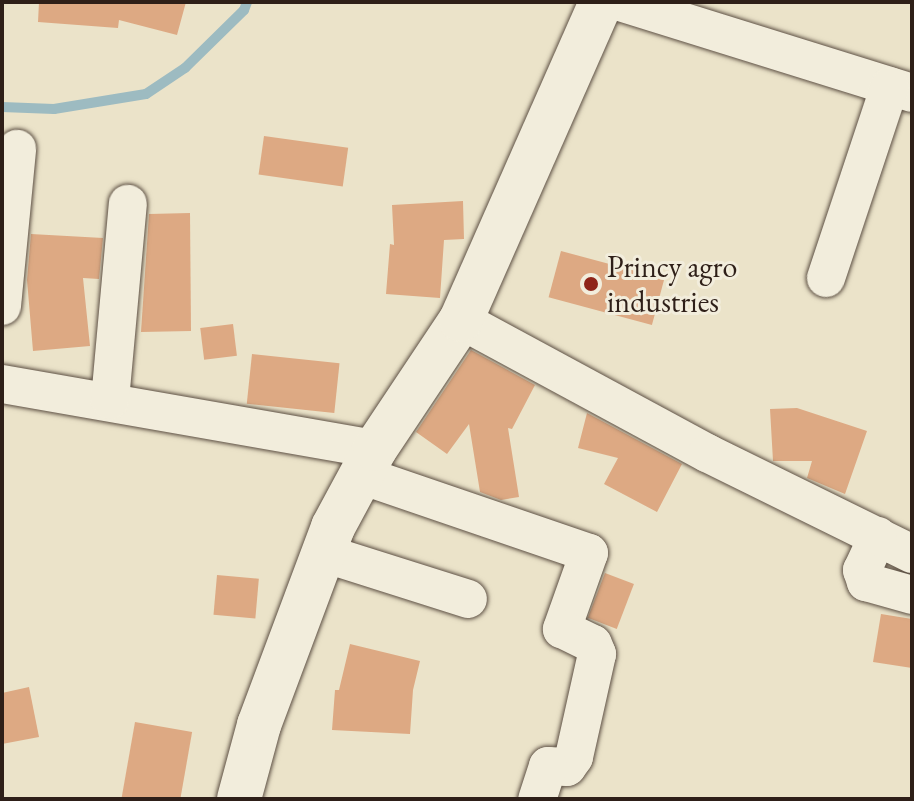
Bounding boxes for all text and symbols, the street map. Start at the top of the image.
place label: Princy agro industries [607,249,737,320]
marker: Princy agro industries [582,275,600,293]

